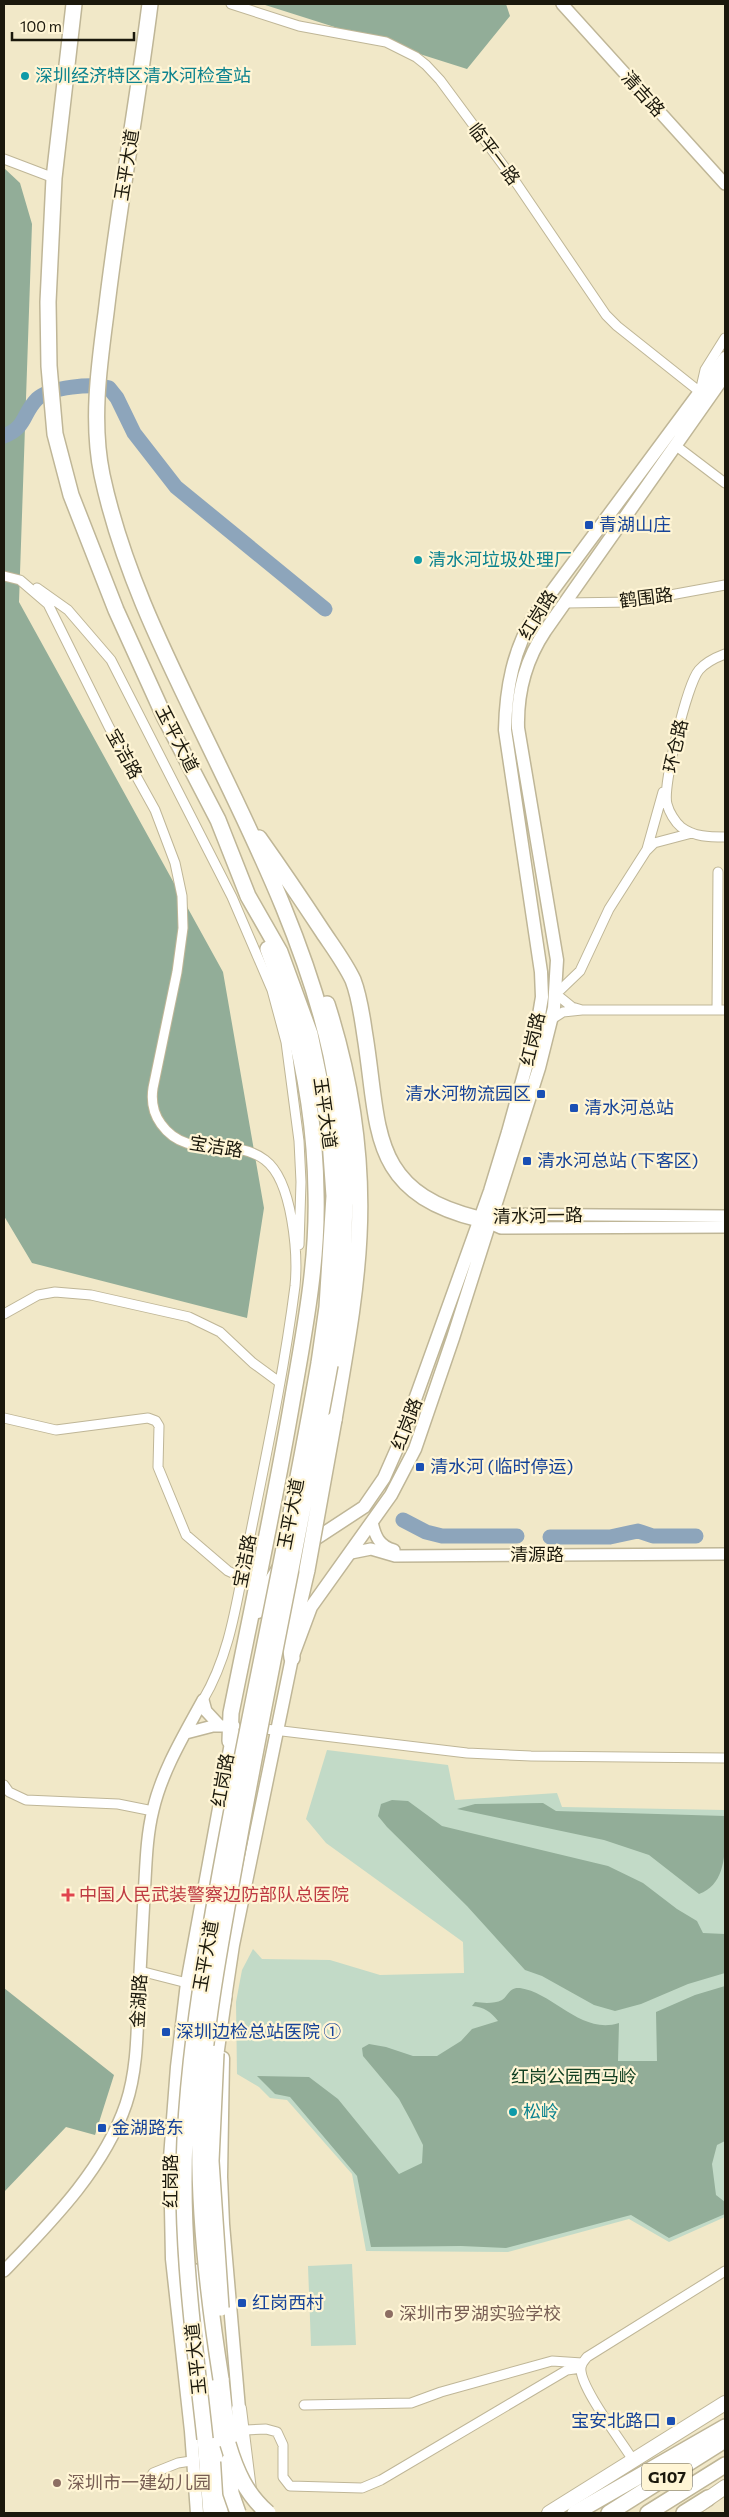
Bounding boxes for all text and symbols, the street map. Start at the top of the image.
scale bar [12,10,135,42]
text: 100 m [20,17,62,35]
place label: 深圳经济特区清水河检查站 [35,64,251,86]
street label: 清吉路 [618,66,670,121]
marker: 深圳经济特区清水河检查站 [19,70,31,82]
street label: 临平一路 [464,118,525,189]
street label: 玉平大道 [110,128,143,202]
place label: 青湖山庄 [599,513,671,535]
marker: 青湖山庄 [583,519,595,531]
place label: 清水河垃圾处理厂 [428,548,572,570]
marker: 清水河垃圾处理厂 [412,554,424,566]
street label: 鹤围路 [618,583,674,611]
street label: 红岗路 [514,586,561,643]
street label: 玉平大道 [152,701,204,776]
street label: 环仓路 [658,717,692,775]
street label: 宝洁路 [102,725,148,782]
street label: 红岗路 [515,1010,549,1068]
street label: 玉平大道 [310,1076,342,1150]
place label: 清水河物流园区 [405,1082,531,1104]
marker: 清水河物流园区 [535,1088,547,1100]
place label: 清水河总站 [584,1096,674,1118]
marker: 清水河总站 [568,1102,580,1114]
street label: 宝洁路 [188,1131,245,1161]
place label: 清水河总站 (下客区) [537,1149,698,1171]
marker: 清水河总站 (下客区) [521,1155,533,1167]
street label: 清水河一路 [493,1203,583,1227]
street label: 红岗路 [386,1394,426,1453]
place label: 清水河 (临时停运) [430,1455,573,1477]
marker: 清水河 (临时停运) [414,1461,426,1473]
street label: 玉平大道 [272,1476,308,1551]
street label: 宝洁路 [228,1532,260,1589]
street label: 清源路 [510,1543,564,1565]
street label: 红岗路 [206,1751,238,1808]
place label: 中国人民武装警察边防部队总医院 [79,1883,349,1905]
marker: 中国人民武装警察边防部队总医院 [61,1888,75,1902]
street label: 玉平大道 [188,1918,222,1993]
street label: 金湖路 [126,1973,150,2028]
place label: 深圳边检总站医院 ① [176,2020,341,2042]
marker: 深圳边检总站医院 ① [160,2026,172,2038]
park label: 红岗公园西马岭 [511,2065,637,2087]
place label: 松岭 [523,2100,559,2122]
marker: 松岭 [507,2106,519,2118]
place label: 金湖路东 [112,2116,184,2138]
marker: 金湖路东 [96,2122,108,2134]
street label: 红岗路 [159,2154,181,2208]
place label: 红岗西村 [252,2291,324,2313]
marker: 红岗西村 [236,2297,248,2309]
place label: 深圳市罗湖实验学校 [399,2302,561,2324]
marker: 深圳市罗湖实验学校 [383,2308,395,2320]
street label: 玉平大道 [180,2322,210,2396]
place label: 宝安北路口 [571,2409,661,2431]
marker: 宝安北路口 [665,2415,677,2427]
road number: G107 [642,2464,692,2490]
place label: 深圳市一建幼儿园 [67,2471,211,2493]
marker: 深圳市一建幼儿园 [51,2477,63,2489]

